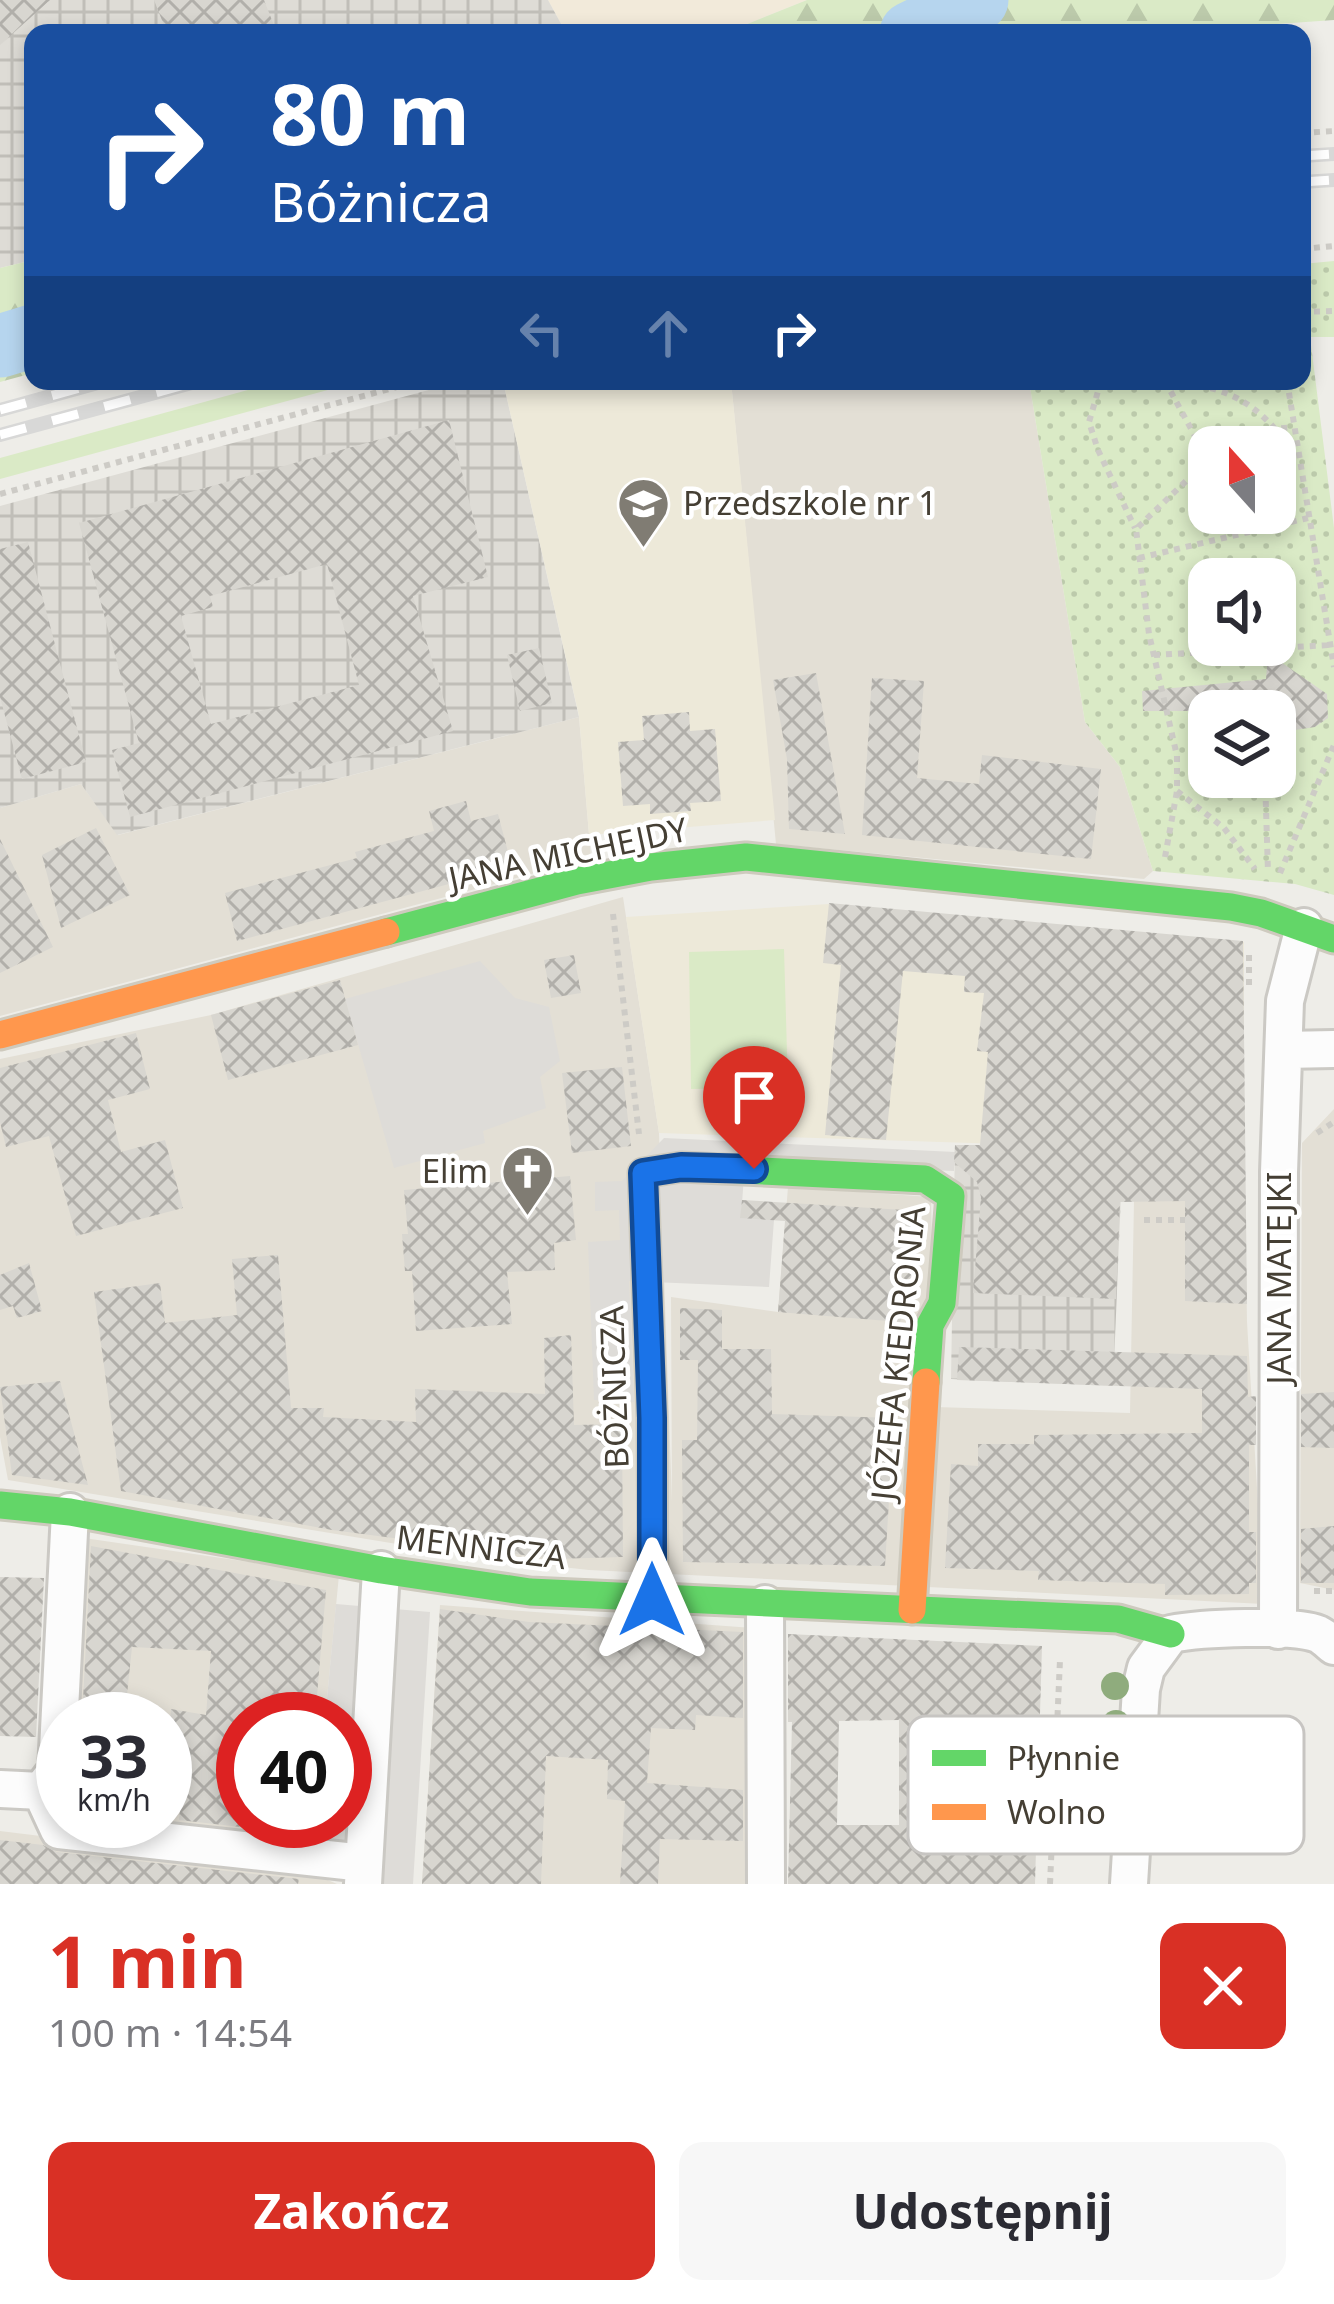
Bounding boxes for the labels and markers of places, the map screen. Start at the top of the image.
school or university icon: Przedszkole nr 1 [616,475,672,549]
place label: Przedszkole nr 1 [683,480,937,525]
pin [703,1046,805,1169]
church icon: Elim [499,1143,555,1217]
place label: Elim [422,1148,488,1193]

